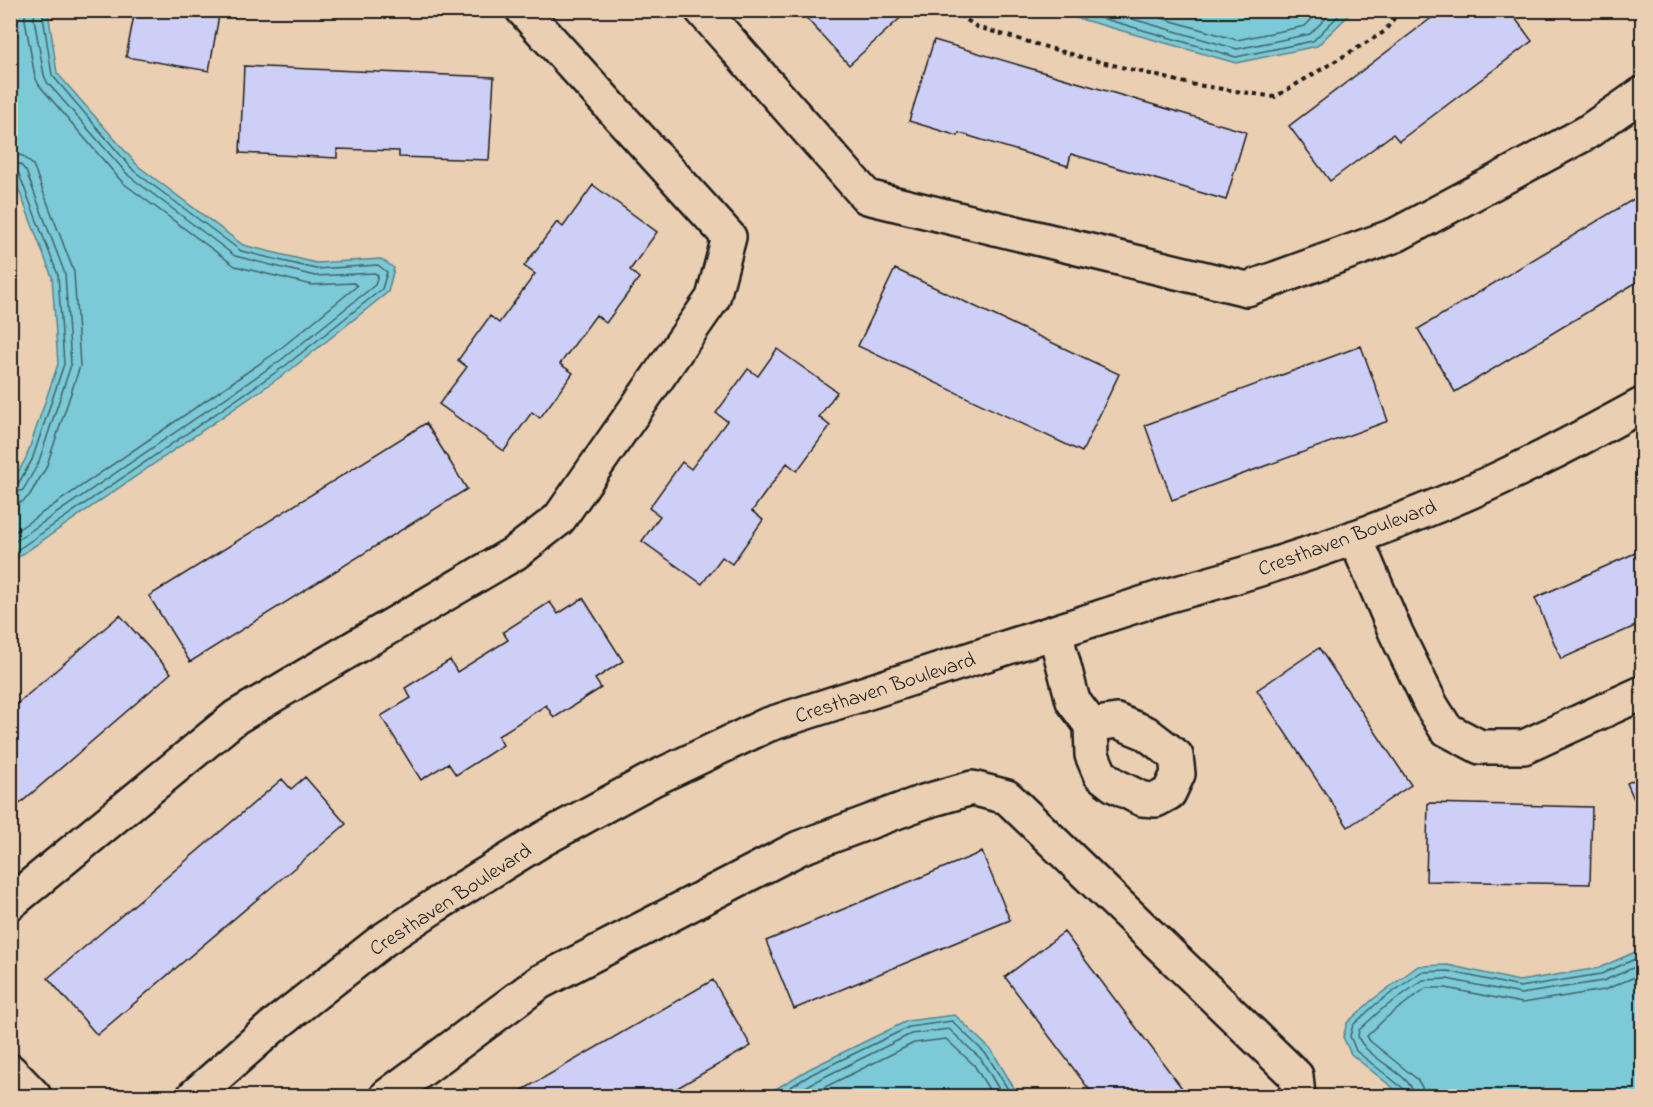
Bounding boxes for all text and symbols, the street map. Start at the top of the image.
street label: Cresthaven Boulevard [1254,493,1441,585]
street label: Cresthaven Boulevard [792,646,980,732]
street label: Cresthaven Boulevard [364,837,538,964]

